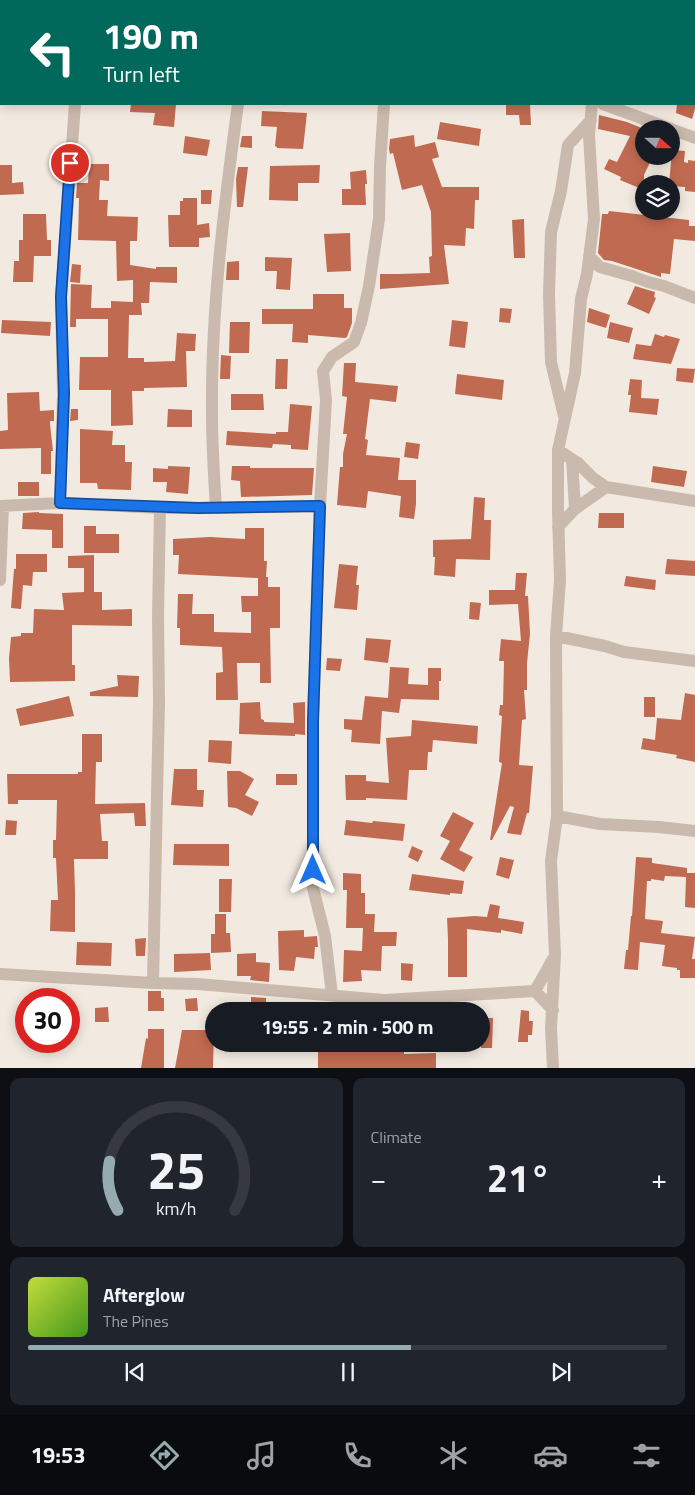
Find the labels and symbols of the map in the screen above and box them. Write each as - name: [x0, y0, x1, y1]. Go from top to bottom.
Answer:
- north arrow: [635, 120, 680, 165]
- pin: [49, 142, 91, 184]
- position arrow: [286, 843, 338, 895]
- speed limit sign: 30: [15, 988, 80, 1053]

